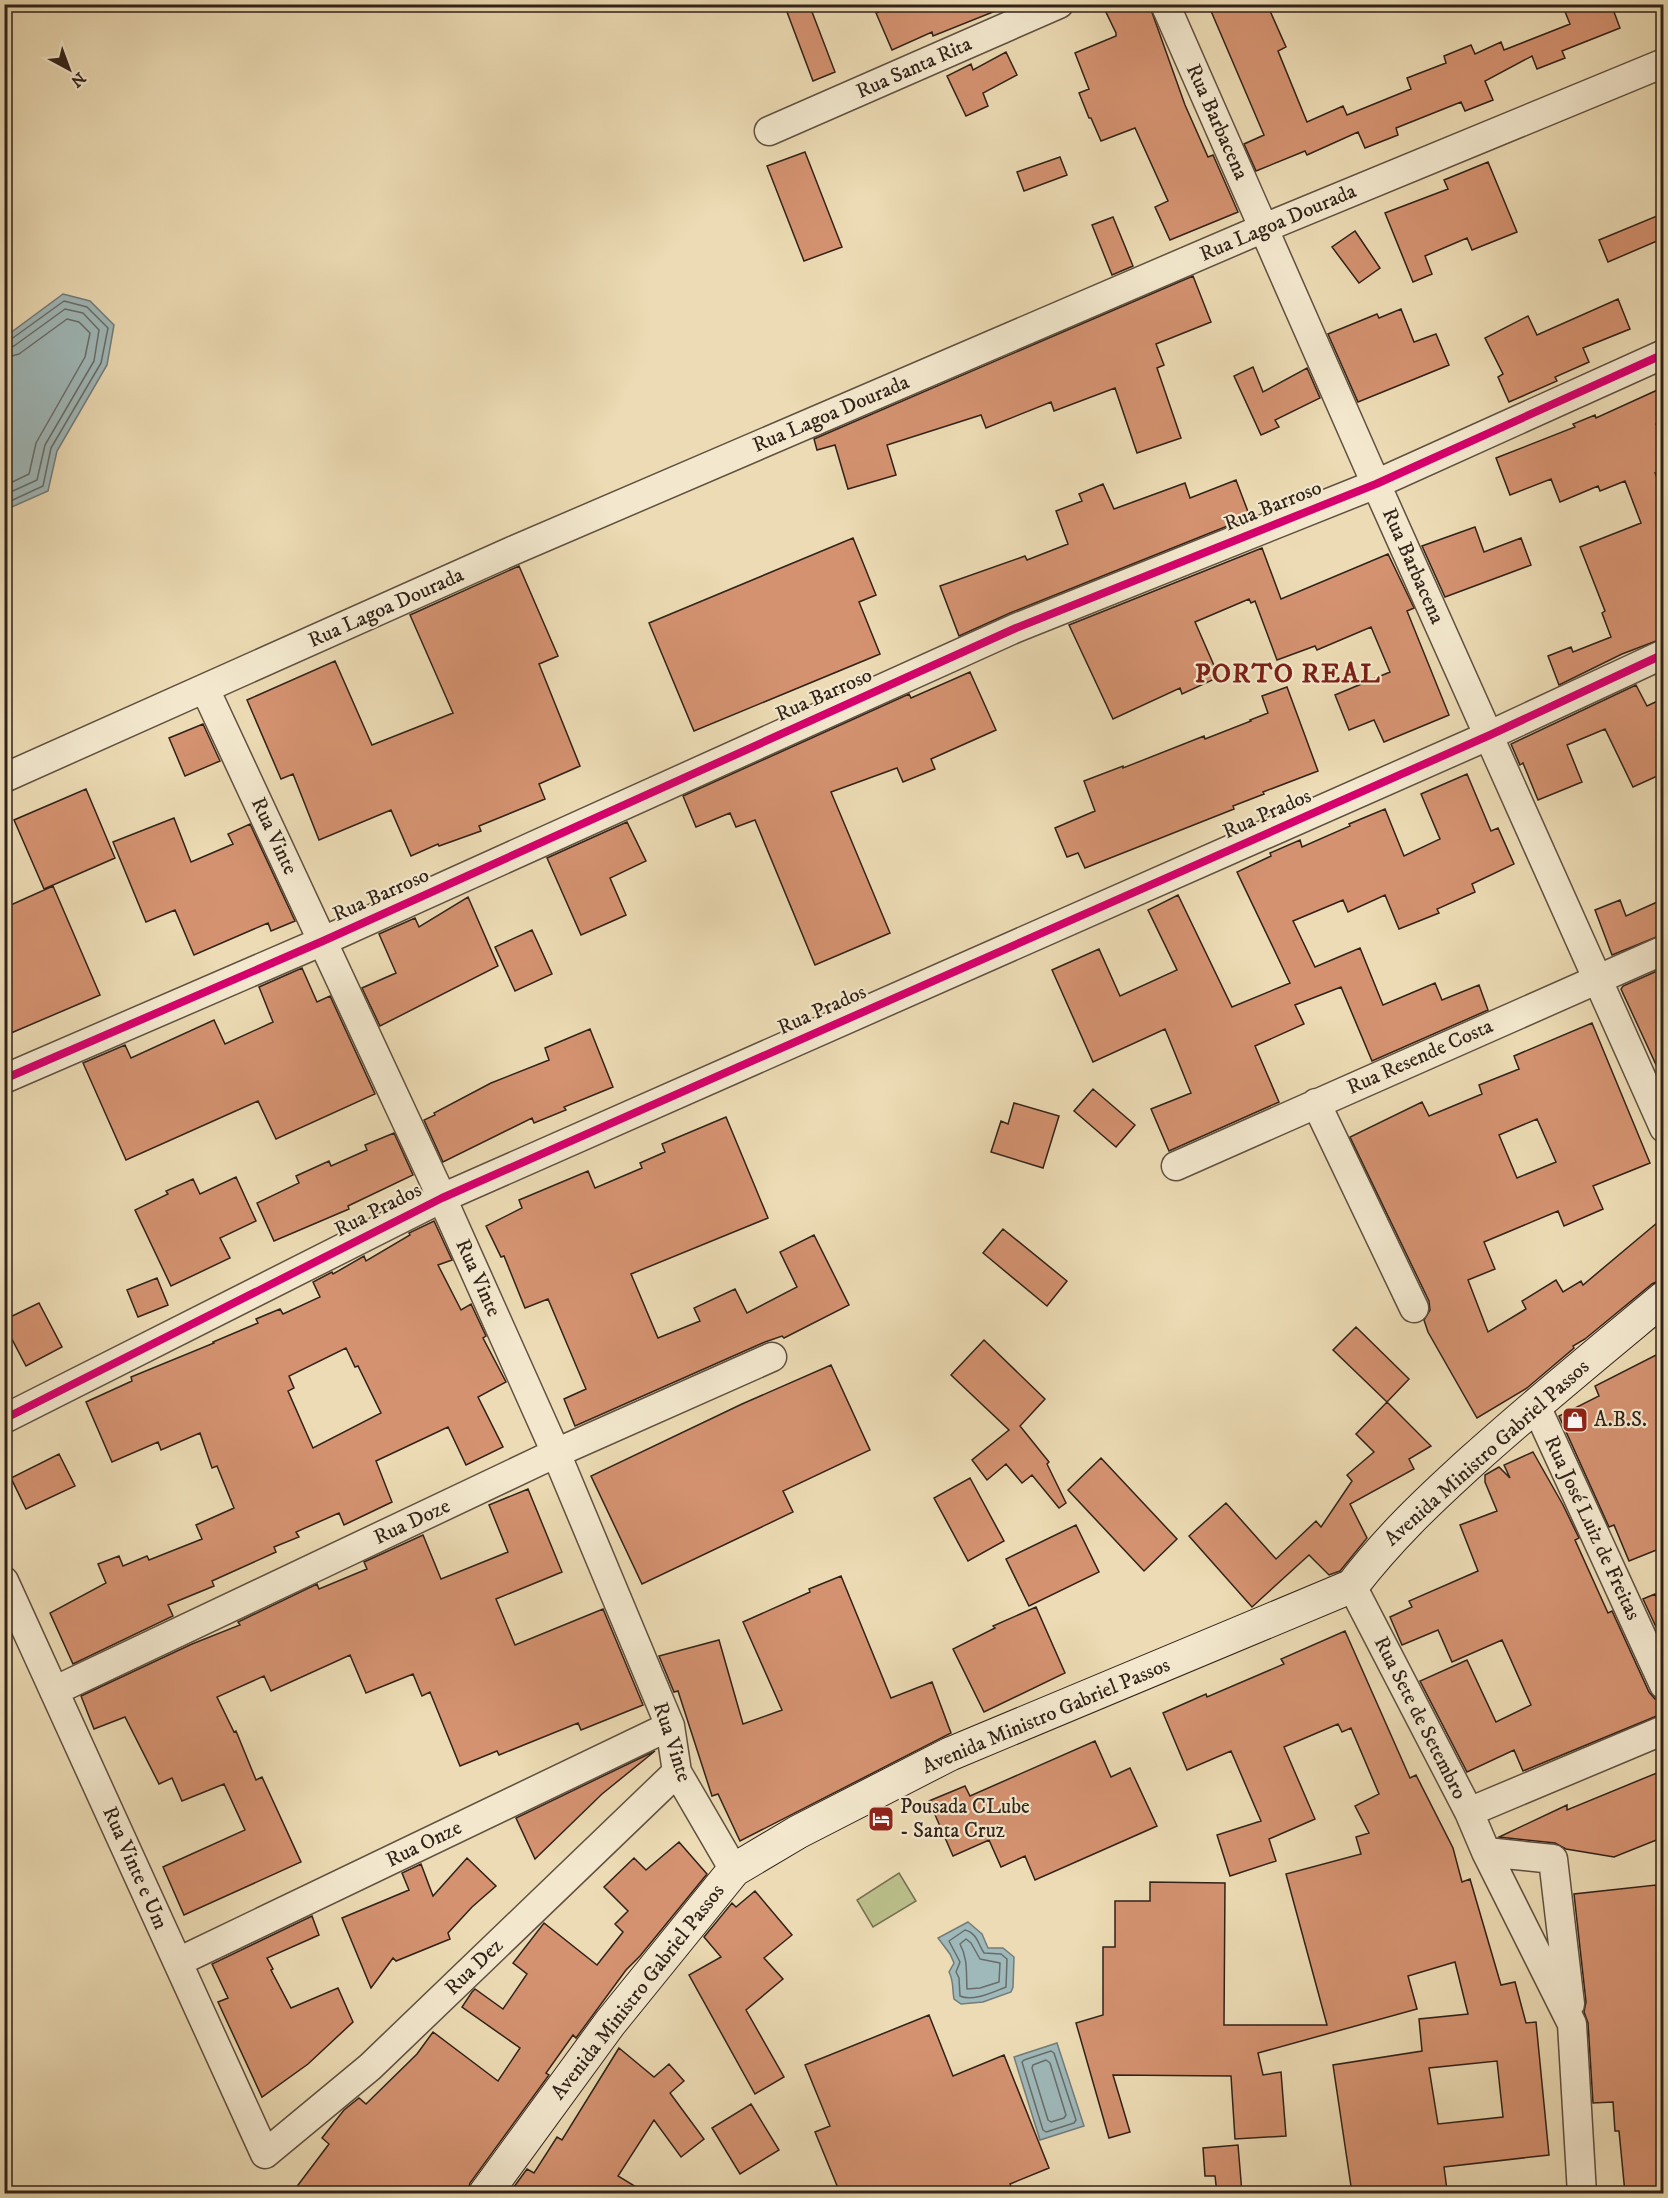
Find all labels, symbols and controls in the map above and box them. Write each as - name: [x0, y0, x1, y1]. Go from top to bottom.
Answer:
- street label: Rua Santa Rita: [852, 31, 976, 105]
- north arrow: [39, 39, 99, 99]
- street label: Rua Barbacena: [1180, 60, 1254, 184]
- text: N: [67, 68, 90, 91]
- street label: Rua Lagoa Dourada: [1196, 178, 1360, 268]
- street label: Rua Lagoa Dourada: [749, 369, 913, 459]
- street label: Rua Barroso: [1220, 475, 1326, 537]
- street label: Rua Barbacena: [1376, 504, 1450, 628]
- street label: Rua Lagoa Dourada: [304, 562, 468, 654]
- district label: PORTO REAL: [1195, 657, 1381, 691]
- street label: Rua Barroso: [772, 662, 876, 728]
- street label: Rua Prados: [1219, 783, 1315, 845]
- street label: Rua Vinte: [245, 793, 303, 879]
- street label: Rua Barroso: [329, 862, 433, 928]
- street label: Rua Prados: [774, 979, 870, 1041]
- street label: Rua Resende Costa: [1343, 1013, 1497, 1101]
- street label: Rua Prados: [330, 1177, 426, 1243]
- street label: Rua Vinte: [449, 1235, 507, 1321]
- street label: Avenida Ministro Gabriel Passos: [1379, 1354, 1595, 1552]
- shop icon: A.B.S.: [1560, 1405, 1590, 1435]
- place label: A.B.S.: [1594, 1407, 1647, 1433]
- street label: Rua José Luiz de Freitas: [1538, 1432, 1646, 1624]
- street label: Rua Doze: [370, 1493, 455, 1551]
- street label: Rua Sete de Setembro: [1368, 1632, 1472, 1804]
- street label: Avenida Ministro Gabriel Passos: [918, 1652, 1174, 1780]
- street label: Rua Vinte: [647, 1699, 697, 1785]
- place label: Pousada CLube - Santa Cruz: [900, 1794, 1030, 1844]
- street label: Rua Vinte e Um: [96, 1803, 174, 1934]
- hotel icon: Pousada CLube - Santa Cruz: [866, 1804, 896, 1834]
- street label: Rua Onze: [382, 1814, 466, 1873]
- street label: Avenida Ministro Gabriel Passos: [546, 1879, 730, 2105]
- street label: Rua Dez: [439, 1933, 509, 2001]

